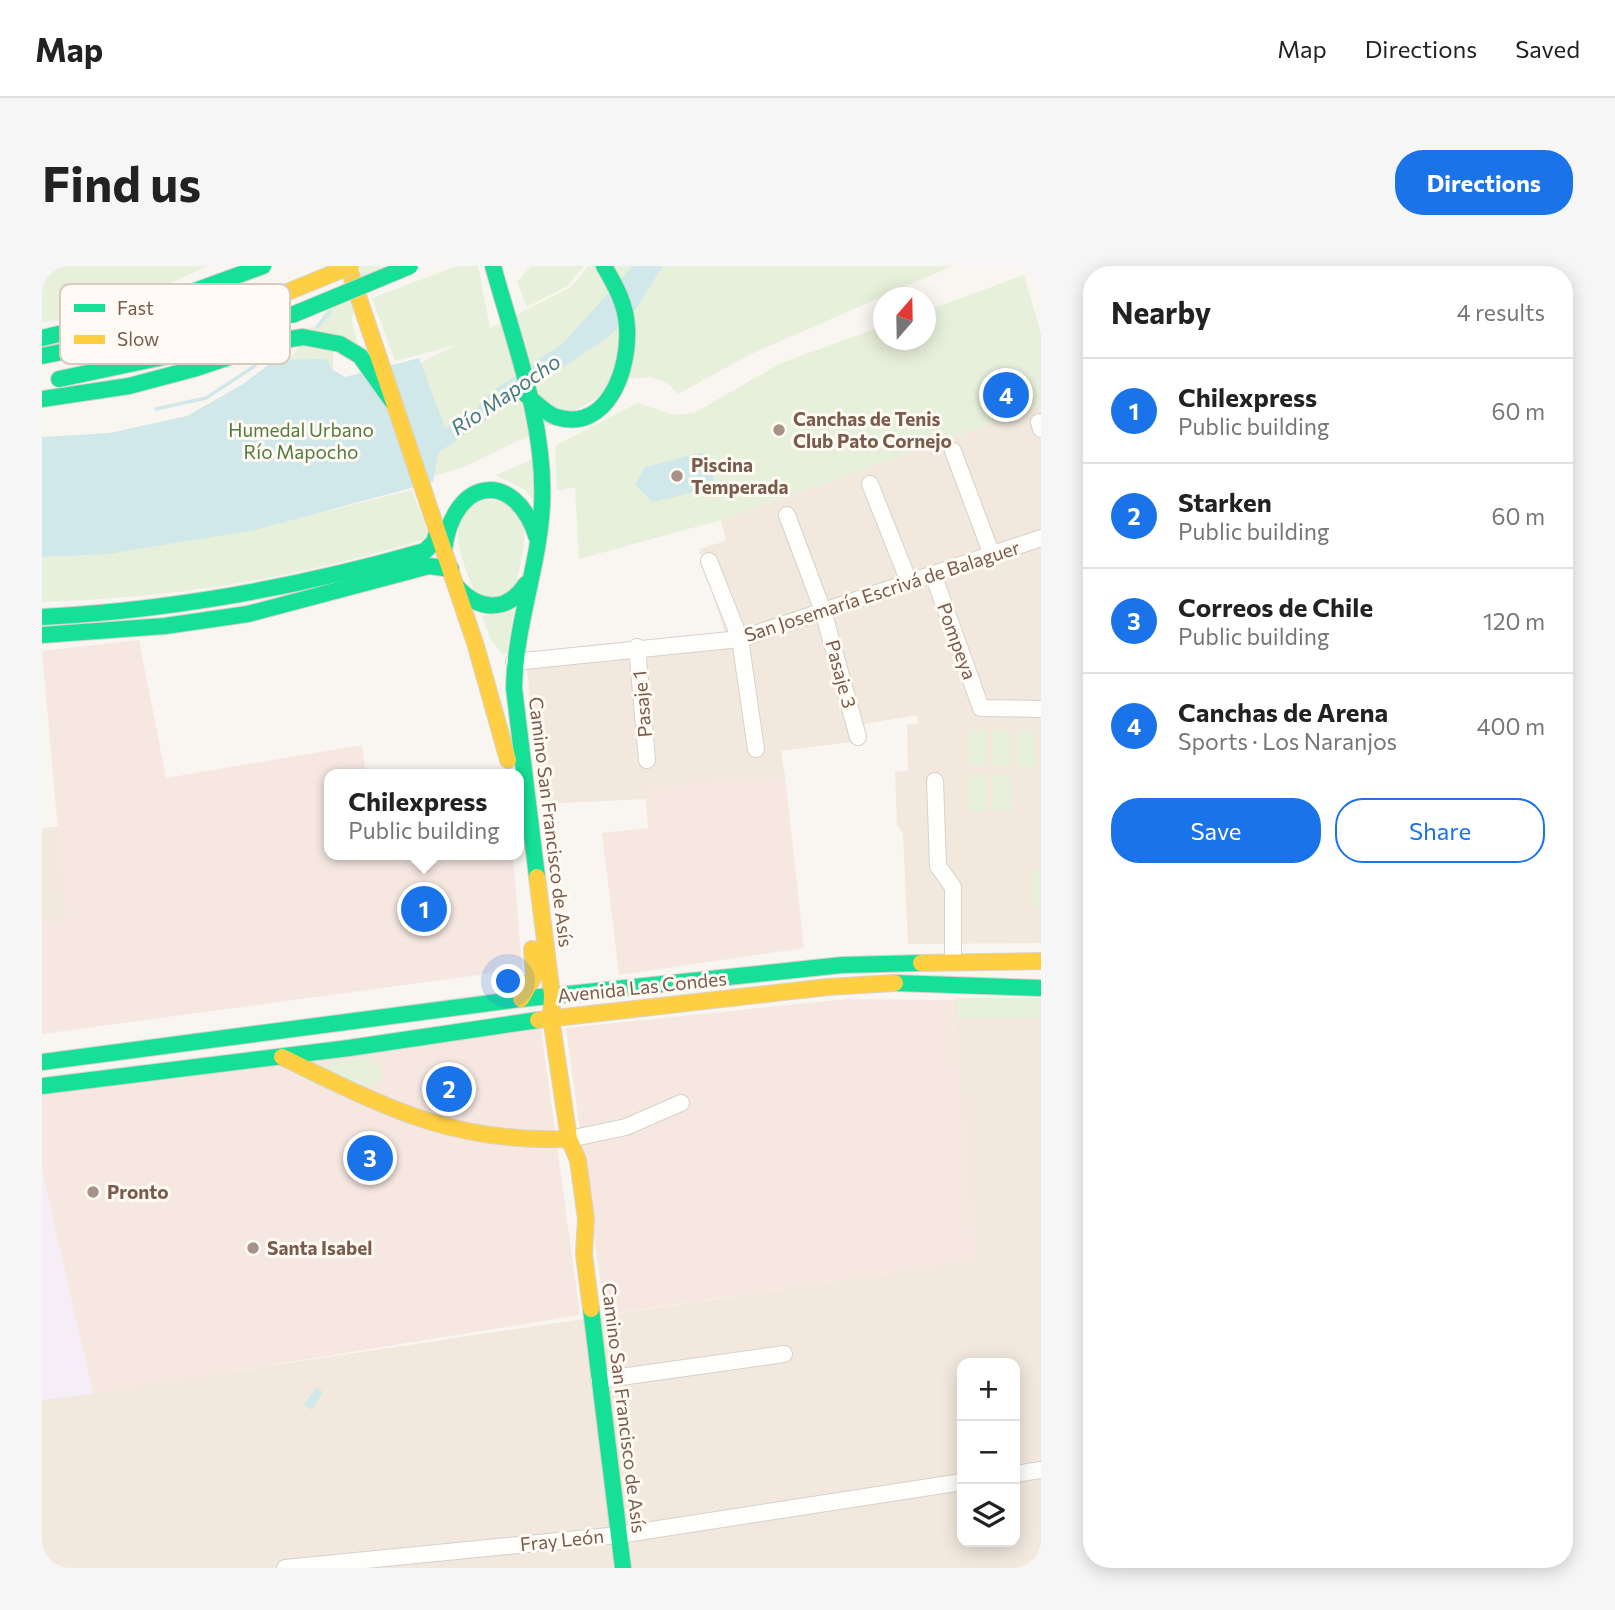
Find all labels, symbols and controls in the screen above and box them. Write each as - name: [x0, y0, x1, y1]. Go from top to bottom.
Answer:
- text: Map: [35, 28, 103, 69]
- text: Map: [1277, 34, 1327, 63]
- text: Directions: [1365, 34, 1477, 63]
- text: Saved: [1515, 34, 1580, 63]
- button: Directions: [1395, 150, 1573, 215]
- text: Find us: [42, 152, 201, 212]
- legend: [60, 284, 290, 364]
- north arrow: [873, 287, 936, 350]
- text: Nearby: [1111, 293, 1211, 330]
- text: Fast: [117, 296, 154, 319]
- text: 4 results: [1457, 298, 1545, 326]
- text: Slow: [117, 327, 159, 350]
- water label: Río Mapocho: [446, 348, 565, 440]
- pin: 4: [983, 369, 1029, 421]
- text: Chilexpress: [1178, 381, 1317, 412]
- text: 1: [1129, 397, 1139, 425]
- text: 60 m: [1492, 397, 1545, 425]
- place label: Canchas de Tenis Club Pato Cornejo: [793, 407, 952, 452]
- text: Public building: [1178, 412, 1329, 440]
- park label: Humedal Urbano Río Mapocho: [228, 418, 374, 463]
- marker: Canchas de Tenis Club Pato Cornejo: [771, 422, 787, 438]
- place label: Piscina Temperada: [691, 453, 788, 498]
- marker: Piscina Temperada: [669, 468, 685, 484]
- text: Starken: [1178, 486, 1272, 517]
- text: 2: [1127, 502, 1141, 530]
- text: 60 m: [1492, 502, 1545, 530]
- text: Public building: [1178, 517, 1329, 545]
- street label: San Josemaría Escrivá de Balaguer: [741, 535, 1023, 646]
- text: Correos de Chile: [1178, 591, 1373, 622]
- street label: Pompeya: [933, 599, 982, 682]
- text: 3: [1127, 607, 1141, 635]
- text: 120 m: [1483, 607, 1545, 635]
- text: Public building: [1178, 622, 1329, 650]
- street label: Pasaje 3: [821, 637, 862, 711]
- street label: Pasaje 1: [627, 670, 656, 738]
- street label: Camino San Francisco de Asís: [525, 695, 578, 948]
- text: Canchas de Arena: [1178, 696, 1388, 727]
- text: 4: [1127, 712, 1141, 740]
- text: 400 m: [1477, 712, 1545, 740]
- text: Sports · Los Naranjos: [1178, 727, 1397, 755]
- popup: [324, 769, 524, 860]
- text: Chilexpress: [348, 785, 487, 816]
- button: Save: [1111, 798, 1321, 863]
- button: Share: [1335, 798, 1545, 863]
- text: Public building: [348, 816, 500, 844]
- pin: 1: [401, 883, 447, 935]
- your location: [491, 964, 525, 998]
- street label: Avenida Las Condes: [556, 966, 728, 1007]
- pin: 2: [426, 1063, 472, 1115]
- pin: 3: [347, 1132, 393, 1184]
- place label: Pronto: [107, 1180, 169, 1203]
- marker: Pronto: [85, 1184, 101, 1200]
- place label: Santa Isabel: [267, 1236, 372, 1259]
- marker: Santa Isabel: [245, 1240, 261, 1256]
- street label: Camino San Francisco de Asís: [598, 1281, 651, 1534]
- map controls: [957, 1358, 1020, 1547]
- button: +: [957, 1358, 1020, 1421]
- button: −: [957, 1421, 1020, 1484]
- button: layers: [957, 1484, 1020, 1547]
- street label: Fray León: [519, 1524, 605, 1555]

